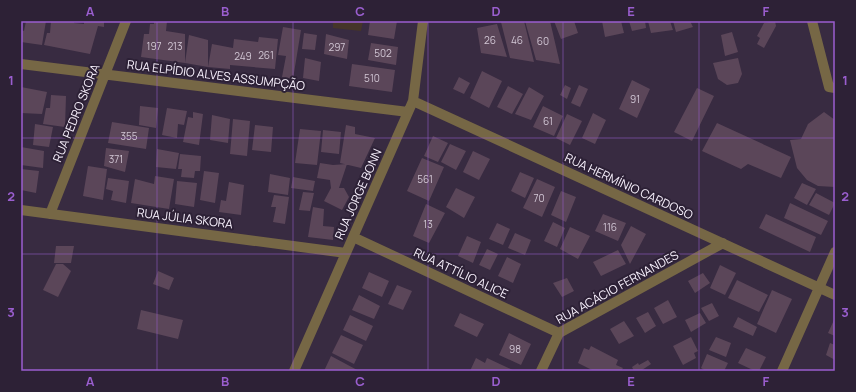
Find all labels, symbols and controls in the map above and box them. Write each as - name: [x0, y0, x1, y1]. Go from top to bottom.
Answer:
- text: A: [86, 2, 95, 20]
- text: B: [221, 2, 229, 20]
- text: C: [355, 2, 365, 20]
- text: D: [491, 2, 501, 20]
- text: E: [627, 2, 635, 20]
- text: F: [763, 2, 770, 20]
- house number: 26: [484, 33, 496, 47]
- house number: 46: [511, 33, 523, 47]
- house number: 60: [537, 34, 549, 48]
- house number: 197: [147, 39, 162, 53]
- house number: 213: [167, 39, 183, 53]
- house number: 297: [329, 40, 345, 54]
- house number: 502: [374, 46, 392, 60]
- house number: 261: [258, 48, 274, 62]
- house number: 249: [234, 49, 252, 63]
- street label: RUA ELPÍDIO ALVES ASSUMPÇÃO: [126, 56, 306, 94]
- street label: RUA PEDRO SKORA: [49, 61, 104, 165]
- text: 1: [8, 71, 14, 89]
- house number: 510: [364, 71, 380, 85]
- text: 1: [842, 71, 848, 89]
- house number: 91: [630, 92, 640, 106]
- house number: 61: [543, 114, 553, 128]
- house number: 355: [120, 129, 138, 143]
- street label: RUA JORGE BONN: [330, 146, 386, 242]
- street label: RUA HERMÍNIO CARDOSO: [562, 149, 696, 223]
- house number: 371: [109, 152, 123, 166]
- house number: 561: [417, 172, 433, 186]
- text: 2: [7, 187, 15, 205]
- text: 2: [841, 187, 849, 205]
- house number: 70: [533, 191, 545, 205]
- street label: RUA JÚLIA SKORA: [136, 204, 234, 232]
- house number: 13: [423, 217, 433, 231]
- house number: 116: [603, 220, 617, 234]
- street label: RUA ATTÍLIO ALICE: [411, 244, 511, 302]
- street label: RUA ACÁCIO FERNANDES: [553, 246, 681, 328]
- text: 3: [7, 303, 15, 321]
- text: 3: [841, 303, 849, 321]
- house number: 98: [509, 342, 521, 356]
- text: A: [86, 372, 95, 390]
- text: B: [221, 372, 229, 390]
- text: C: [355, 372, 365, 390]
- text: D: [491, 372, 501, 390]
- text: E: [627, 372, 635, 390]
- text: F: [763, 372, 770, 390]

